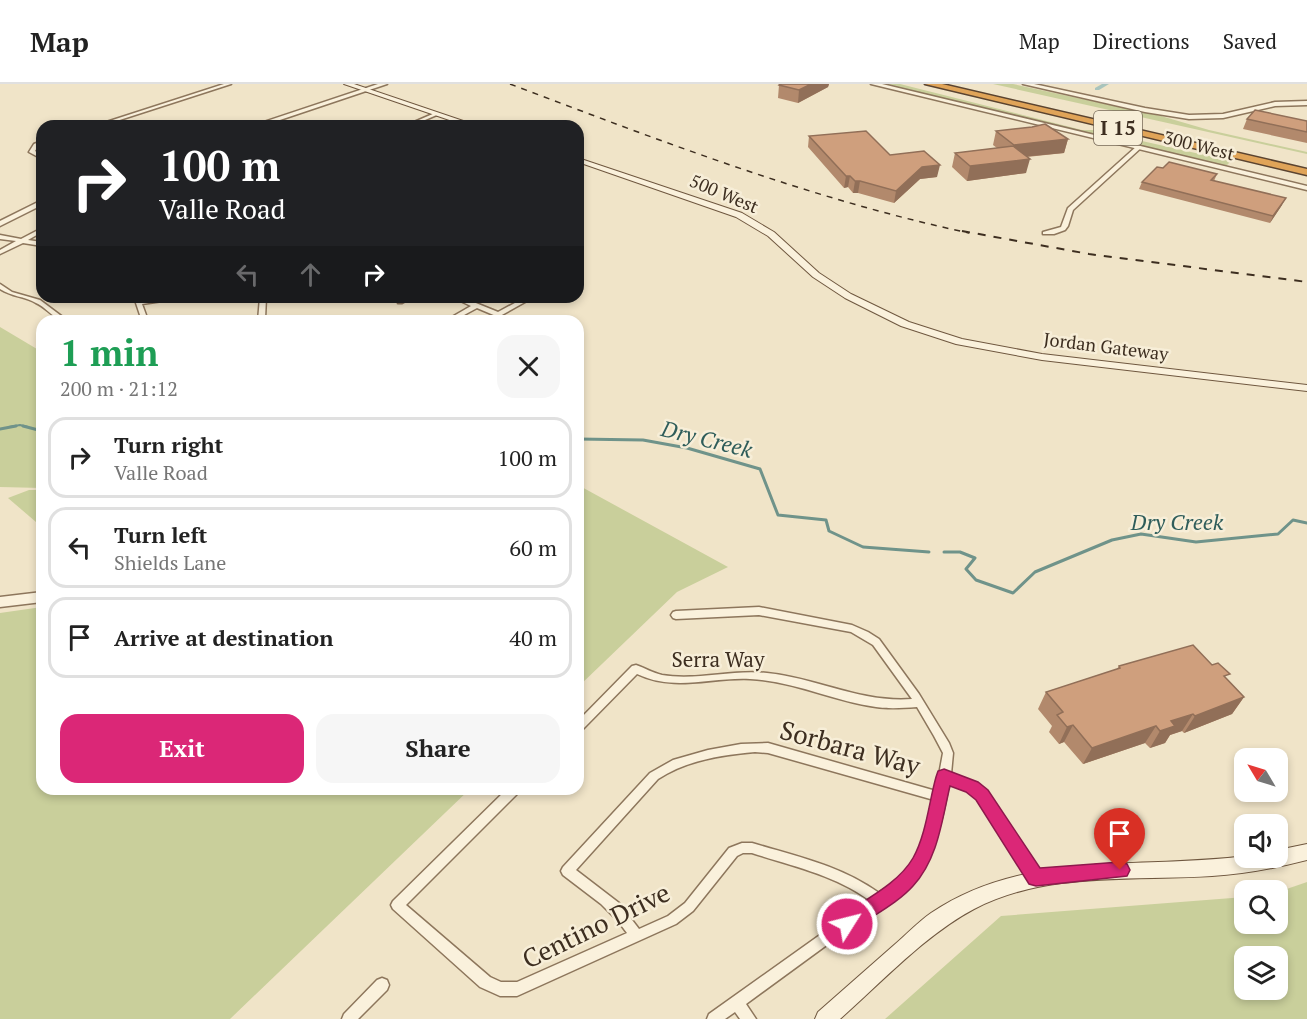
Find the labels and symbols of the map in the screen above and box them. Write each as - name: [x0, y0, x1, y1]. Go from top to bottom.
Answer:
- road number: I 15: [1094, 111, 1142, 145]
- street label: 300 West: [1161, 125, 1238, 165]
- street label: 500 West: [686, 168, 763, 218]
- street label: Jordan Gateway: [1042, 326, 1171, 366]
- water label: Dry Creek: [658, 413, 756, 464]
- water label: Dry Creek: [1130, 507, 1224, 536]
- street label: Serra Way: [671, 645, 765, 673]
- street label: Sorbara Way: [776, 712, 925, 782]
- north arrow: [1234, 748, 1288, 802]
- pin: [1094, 808, 1145, 870]
- street label: Centino Drive: [516, 875, 675, 976]
- position arrow: [815, 892, 879, 956]

